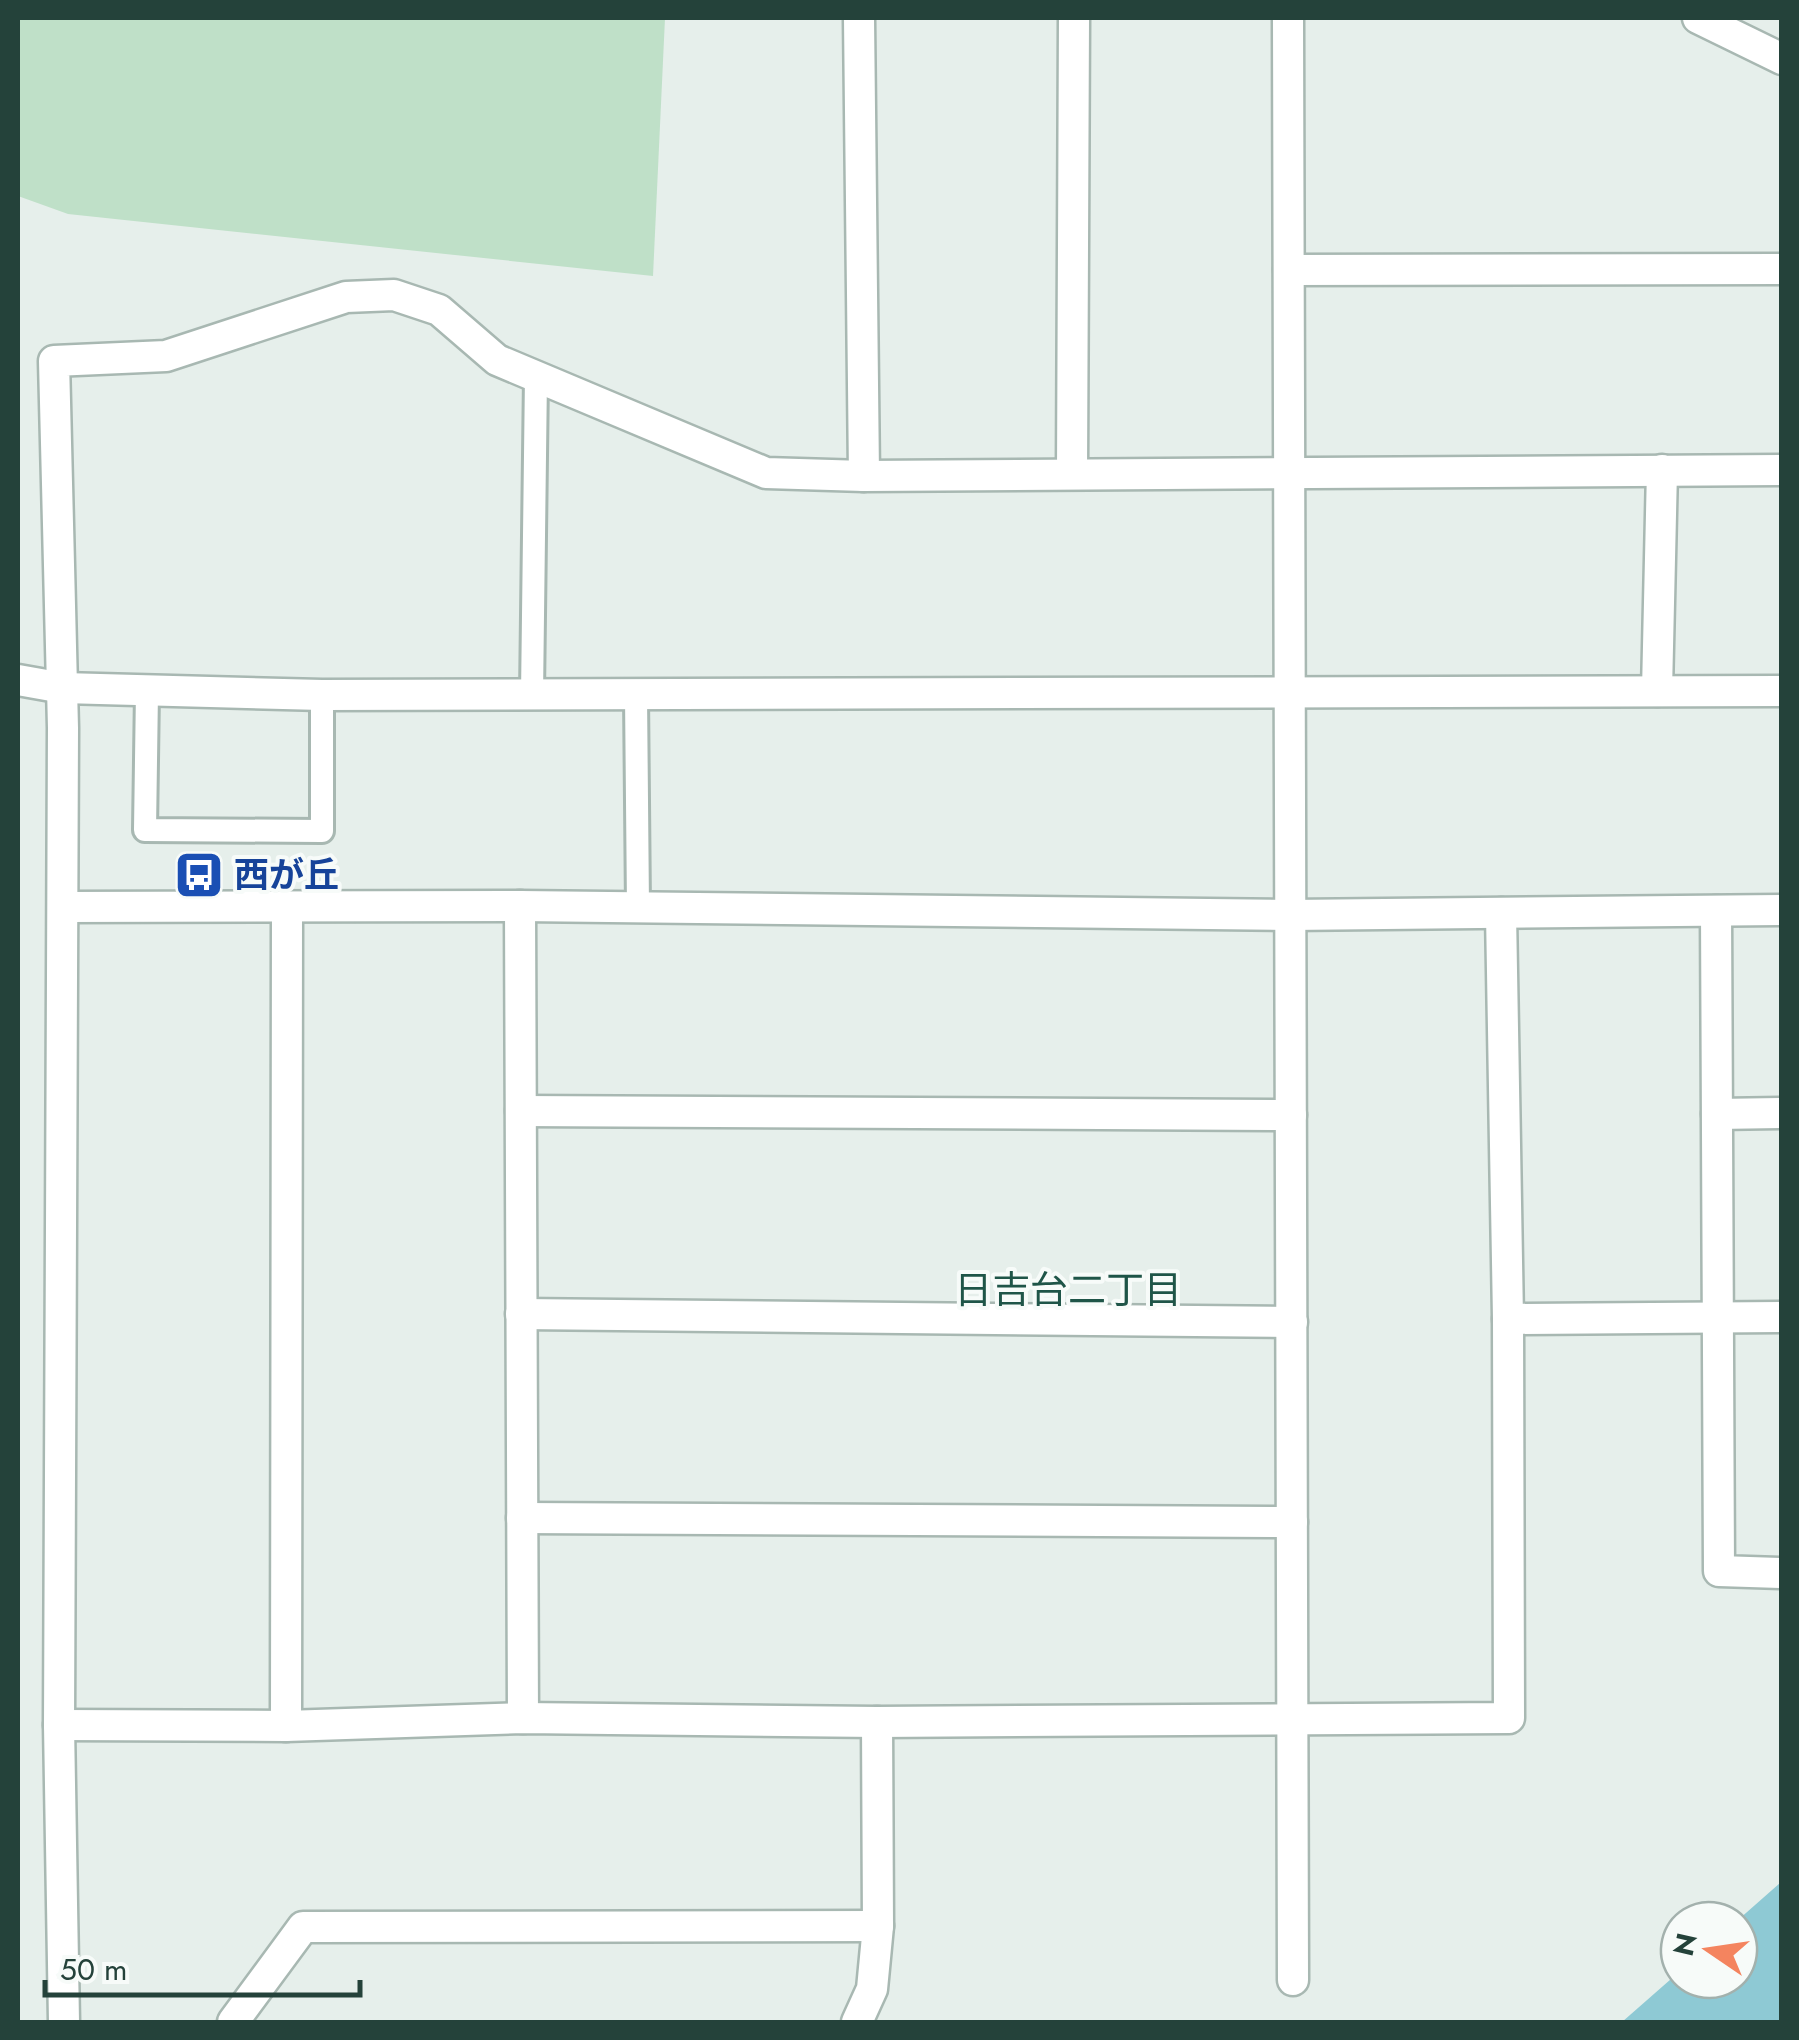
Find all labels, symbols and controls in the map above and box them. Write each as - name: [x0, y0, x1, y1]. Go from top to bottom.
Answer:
- bus stop icon: 西が丘: [173, 849, 225, 901]
- place label: 西が丘: [234, 850, 339, 900]
- district label: 日吉台二丁目: [954, 1262, 1182, 1317]
- north arrow: [1659, 1900, 1759, 2000]
- text: N: [1663, 1929, 1708, 1960]
- scale bar: [45, 1935, 360, 1997]
- text: 50 m: [60, 1948, 127, 1991]

